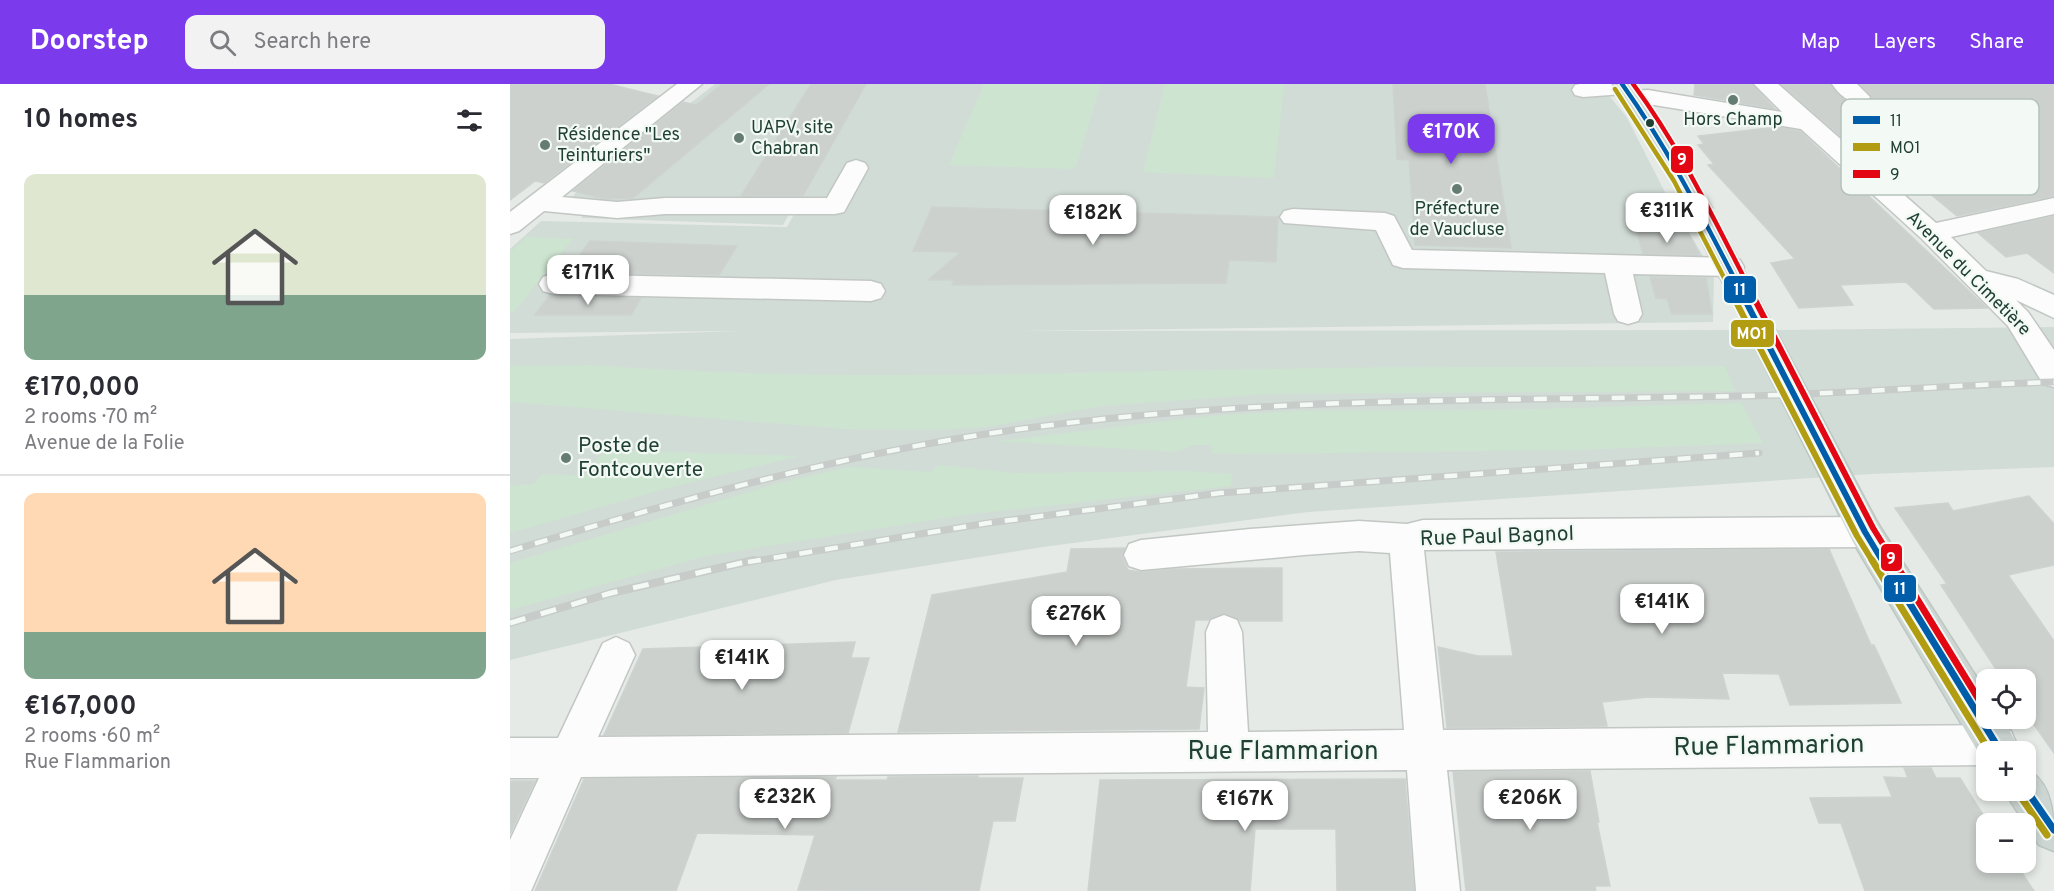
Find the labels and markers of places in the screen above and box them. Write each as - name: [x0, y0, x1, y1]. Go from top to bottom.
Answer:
- marker: Hors Champ: [1726, 93, 1740, 107]
- place label: Hors Champ: [1683, 109, 1783, 132]
- pin: €170K: [1409, 114, 1493, 165]
- place label: UAPV, site Chabran: [751, 117, 833, 161]
- unlabelled marker: [1644, 117, 1656, 129]
- place label: Résidence "Les Teinturiers": [557, 124, 680, 168]
- marker: UAPV, site Chabran: [732, 131, 746, 145]
- marker: Résidence "Les Teinturiers": [538, 138, 552, 152]
- marker: Préfecture de Vaucluse: [1450, 182, 1464, 196]
- pin: €311K: [1625, 193, 1709, 244]
- pin: €182K: [1051, 195, 1135, 246]
- place label: Préfecture de Vaucluse: [1409, 198, 1505, 242]
- pin: €171K: [546, 255, 630, 306]
- place label: Poste de Fontcouverte: [578, 433, 703, 484]
- marker: Poste de Fontcouverte: [559, 451, 573, 465]
- pin: €141K: [1620, 584, 1704, 635]
- pin: €276K: [1034, 596, 1118, 647]
- pin: €141K: [700, 640, 784, 691]
- pin: €232K: [743, 779, 827, 830]
- pin: €206K: [1488, 780, 1572, 831]
- pin: €167K: [1203, 781, 1287, 832]

